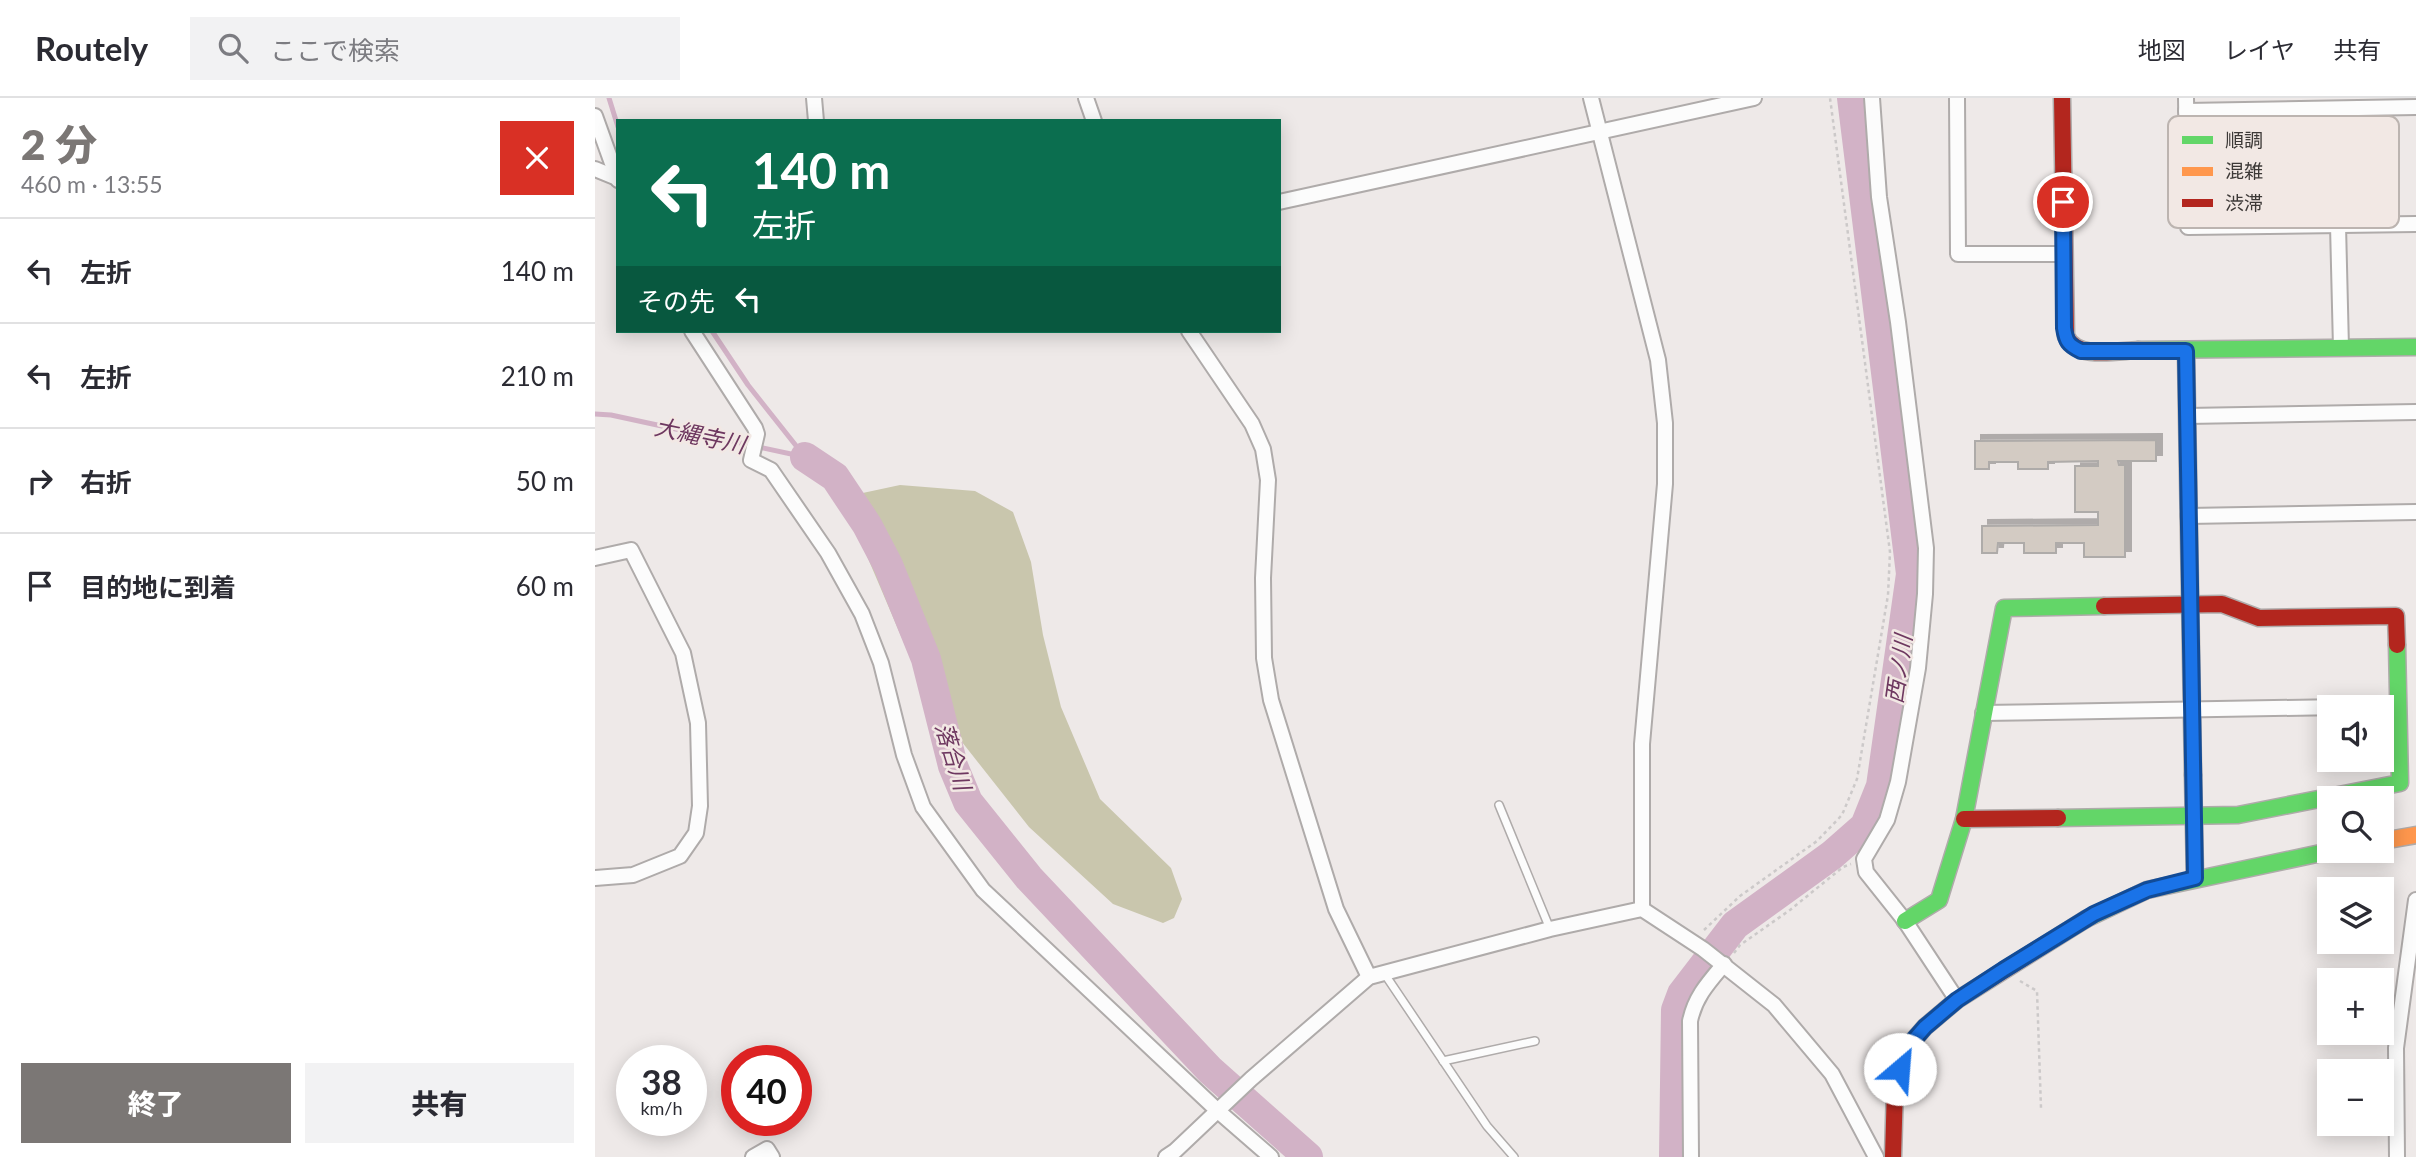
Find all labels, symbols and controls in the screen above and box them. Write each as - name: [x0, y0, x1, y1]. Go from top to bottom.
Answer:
- search box: [190, 17, 680, 80]
- text: Routely: [35, 28, 148, 68]
- icon: search: [214, 29, 252, 67]
- text: ここで検索: [270, 34, 400, 66]
- text: 地図: [2138, 35, 2186, 64]
- text: レイヤ: [2224, 35, 2295, 64]
- text: 共有: [2333, 35, 2381, 64]
- legend: [2168, 116, 2399, 228]
- text: 2 分: [21, 119, 97, 169]
- button: close: [500, 121, 574, 195]
- text: 順調: [2225, 128, 2263, 151]
- text: 140 m: [752, 141, 890, 199]
- icon: left: [637, 147, 728, 238]
- text: 混雑: [2225, 159, 2263, 182]
- text: 460 m · 13:55: [21, 170, 163, 198]
- pin: [2033, 172, 2093, 232]
- icon: arrive: [2044, 183, 2082, 221]
- text: 渋滞: [2225, 191, 2263, 214]
- text: 左折: [752, 205, 816, 244]
- icon: left: [21, 252, 59, 290]
- text: 140 m: [501, 255, 574, 287]
- text: 左折: [80, 256, 132, 288]
- icon: left: [729, 280, 767, 318]
- text: その先: [637, 285, 715, 317]
- icon: left: [21, 357, 59, 395]
- text: 210 m: [501, 360, 574, 392]
- text: 左折: [80, 361, 132, 393]
- water label: 大縄寺川: [652, 412, 751, 459]
- icon: right: [21, 462, 59, 500]
- text: 50 m: [516, 465, 574, 497]
- text: 右折: [80, 466, 132, 498]
- icon: arrive: [21, 567, 59, 605]
- text: 60 m: [516, 570, 574, 602]
- text: 目的地に到着: [80, 571, 236, 603]
- water label: 西ノ川: [1879, 630, 1917, 705]
- map controls: [2317, 695, 2394, 1136]
- button: sound: [2317, 695, 2394, 772]
- water label: 落合川: [931, 719, 978, 796]
- button: search: [2317, 786, 2394, 863]
- button: layers: [2317, 877, 2394, 954]
- button: +: [2317, 968, 2394, 1045]
- position arrow: [1863, 1032, 1937, 1106]
- speed limit sign: 40: [721, 1045, 812, 1136]
- button: −: [2317, 1059, 2394, 1136]
- text: 38: [641, 1060, 682, 1102]
- button: 終了: [21, 1063, 291, 1143]
- button: 共有: [305, 1063, 574, 1143]
- text: km/h: [640, 1097, 683, 1119]

